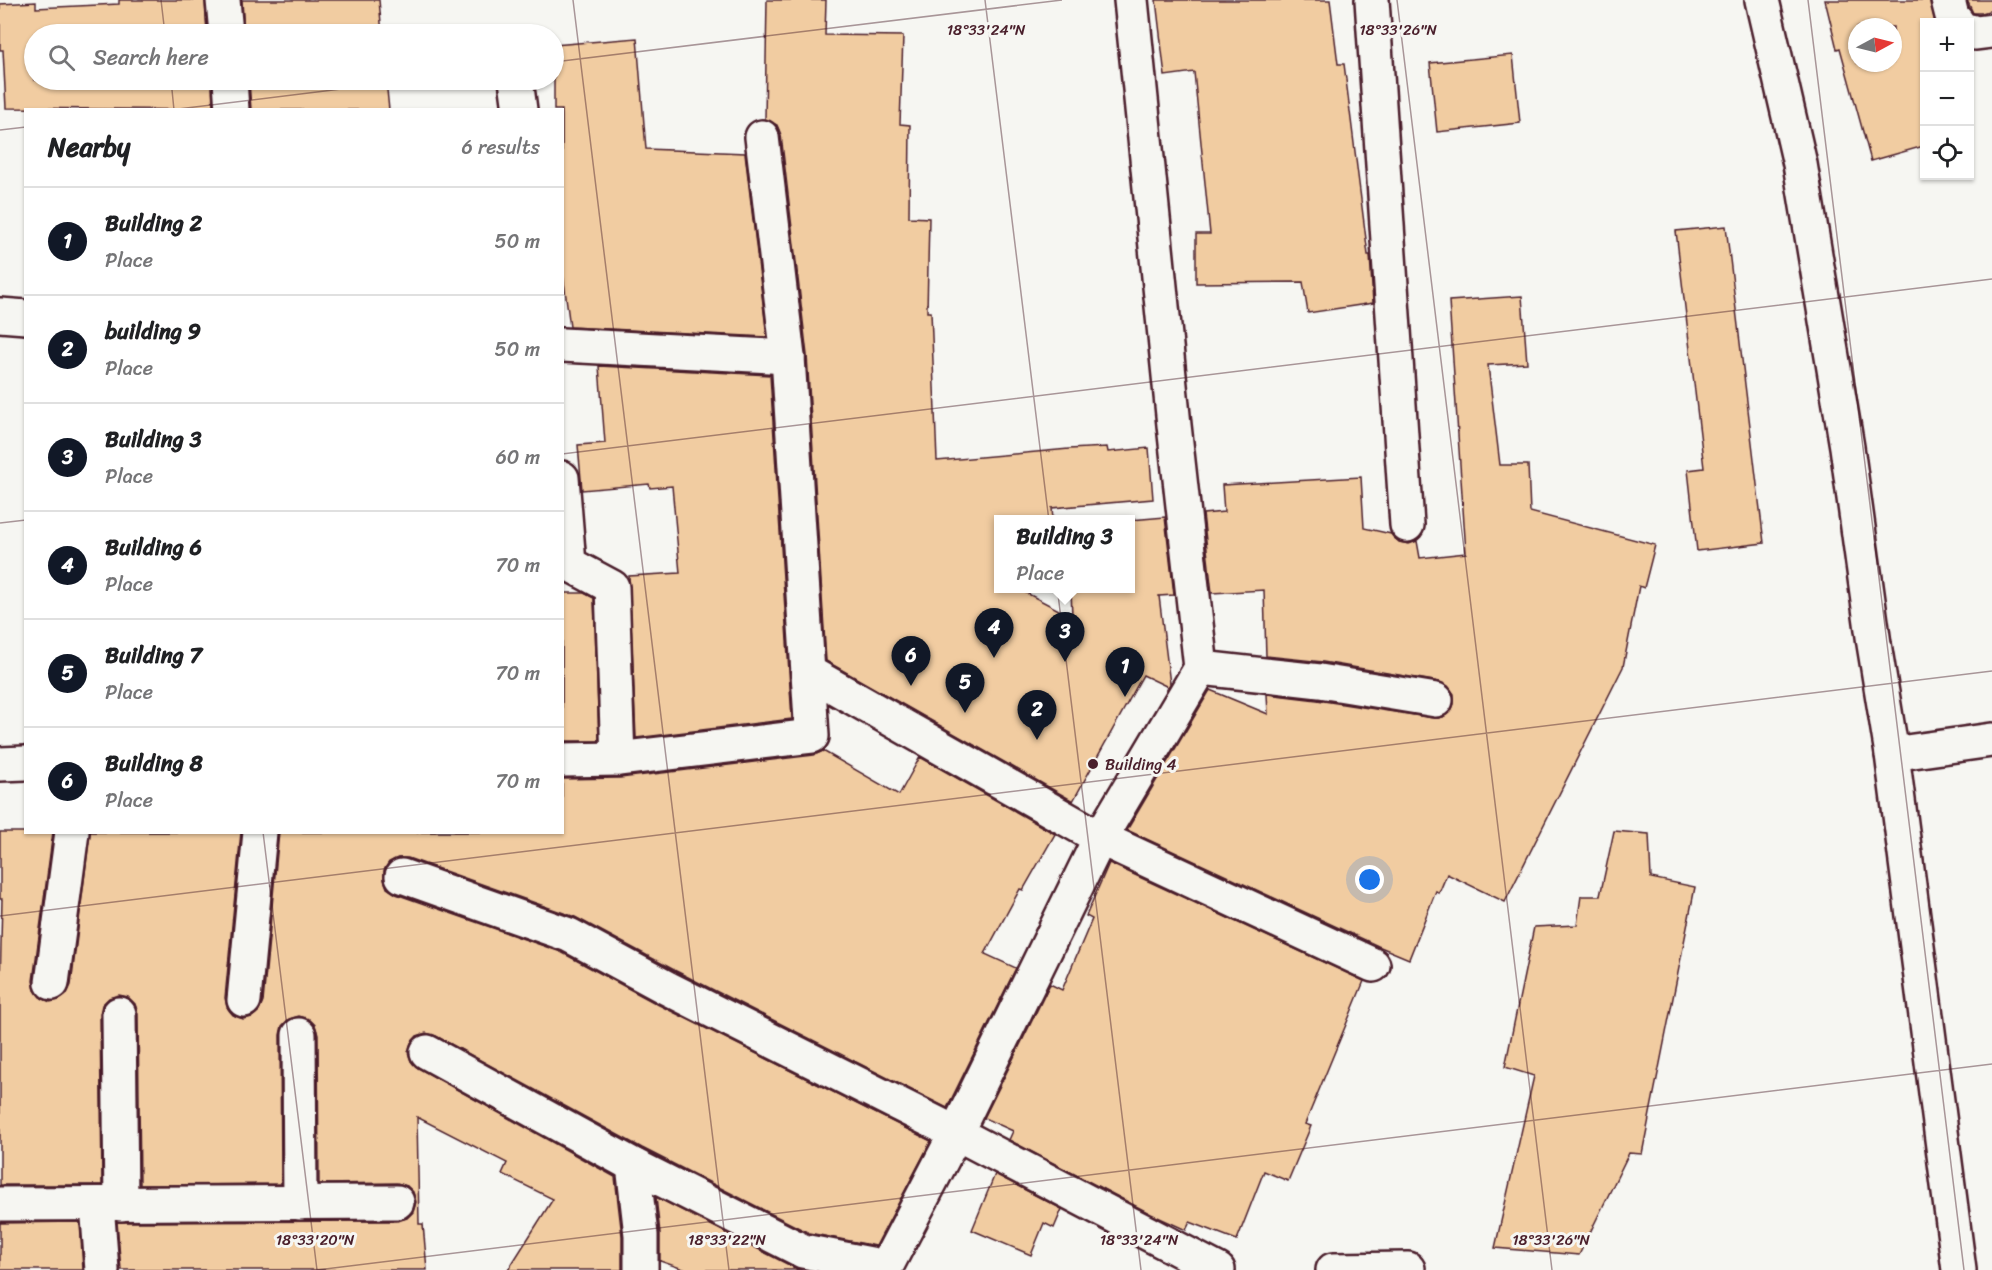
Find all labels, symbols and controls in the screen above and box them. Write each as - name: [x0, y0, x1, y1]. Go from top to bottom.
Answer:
- text: 18°33'24"N: [947, 17, 1026, 43]
- text: 18°33'26"N: [1359, 17, 1437, 43]
- north arrow: [1848, 18, 1902, 72]
- map controls: [1920, 18, 1974, 180]
- button: +: [1920, 18, 1974, 72]
- search box: [24, 24, 564, 90]
- text: Search here: [93, 38, 209, 77]
- icon: search: [45, 41, 78, 74]
- button: −: [1920, 72, 1974, 126]
- text: Nearby: [48, 124, 130, 170]
- button: locate: [1920, 126, 1974, 180]
- text: 6 results: [461, 130, 540, 165]
- text: Building 2: [105, 204, 202, 243]
- text: 1: [63, 224, 72, 259]
- text: 50 m: [495, 224, 540, 259]
- text: Place: [105, 243, 153, 278]
- text: building 9: [105, 312, 201, 351]
- text: 2: [62, 332, 73, 367]
- text: 50 m: [495, 332, 540, 367]
- text: Place: [105, 351, 153, 386]
- text: Building 3: [105, 420, 202, 459]
- text: 3: [62, 440, 73, 475]
- text: 60 m: [495, 440, 540, 475]
- text: Place: [105, 459, 153, 494]
- popup: [994, 515, 1135, 593]
- text: Building 3: [1016, 517, 1113, 556]
- text: Building 6: [105, 528, 202, 567]
- text: 4: [61, 548, 74, 583]
- text: 70 m: [495, 548, 540, 583]
- text: Place: [1016, 556, 1064, 591]
- text: Place: [105, 567, 153, 602]
- pin: 4: [974, 608, 1014, 658]
- pin: 3: [1046, 612, 1084, 662]
- text: Building 7: [105, 636, 202, 675]
- pin: 6: [892, 636, 930, 686]
- pin: 1: [1106, 648, 1144, 697]
- text: 5: [61, 656, 74, 691]
- text: 70 m: [495, 656, 540, 691]
- pin: 5: [946, 664, 984, 713]
- text: Place: [105, 675, 153, 710]
- pin: 2: [1018, 690, 1056, 740]
- text: Building 8: [105, 744, 203, 783]
- place label: Building 4: [1105, 750, 1176, 779]
- marker: Building 4: [1086, 757, 1100, 771]
- text: 6: [62, 764, 73, 799]
- text: 70 m: [495, 764, 540, 799]
- text: Place: [105, 783, 153, 818]
- your location: [1355, 865, 1384, 894]
- text: 18°33'20"N: [276, 1227, 355, 1253]
- text: 18°33'22"N: [688, 1227, 767, 1253]
- text: 18°33'24"N: [1100, 1227, 1179, 1253]
- text: 18°33'26"N: [1512, 1227, 1590, 1253]

